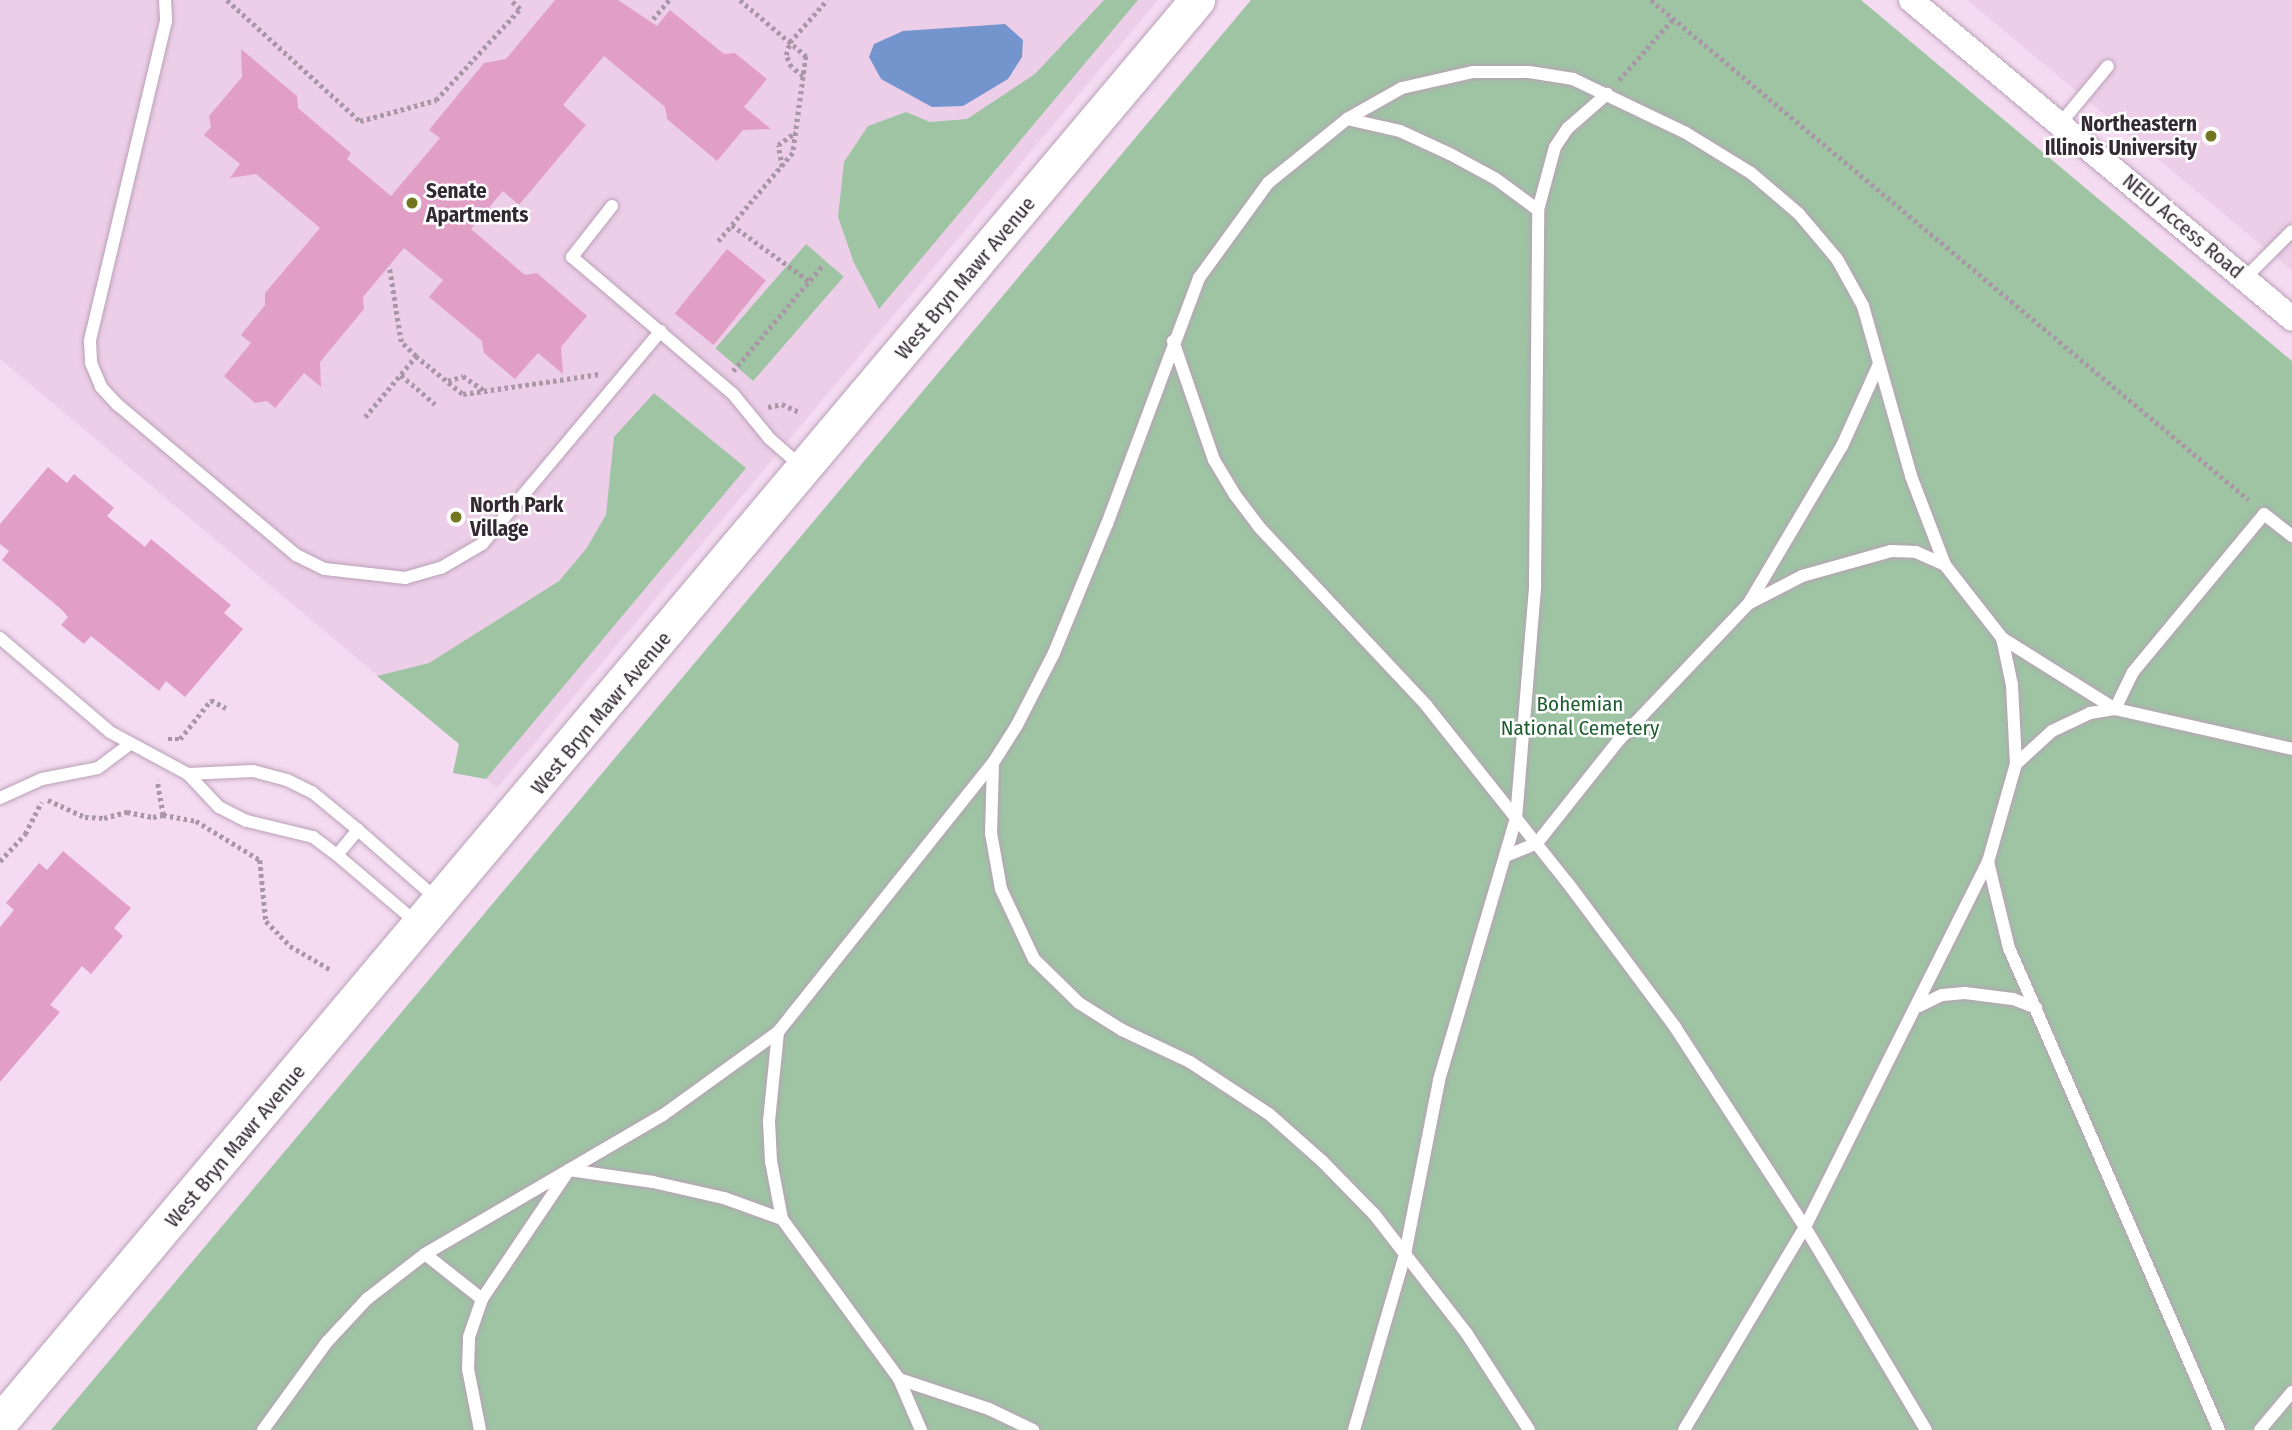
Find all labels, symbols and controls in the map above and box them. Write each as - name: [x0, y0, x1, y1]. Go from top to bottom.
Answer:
- place label: Northeastern Illinois University: [2045, 111, 2197, 161]
- marker: Northeastern Illinois University: [2203, 128, 2219, 144]
- street label: NEIU Access Road: [2117, 168, 2249, 284]
- place label: Senate Apartments: [426, 178, 528, 228]
- street label: West Bryn Mawr Avenue: [889, 191, 1041, 365]
- marker: Senate Apartments: [404, 195, 420, 211]
- place label: North Park Village: [470, 492, 563, 542]
- marker: North Park Village: [448, 509, 464, 525]
- street label: West Bryn Mawr Avenue: [525, 626, 677, 800]
- park label: Bohemian National Cemetery: [1501, 691, 1659, 741]
- street label: West Bryn Mawr Avenue: [159, 1059, 311, 1233]

